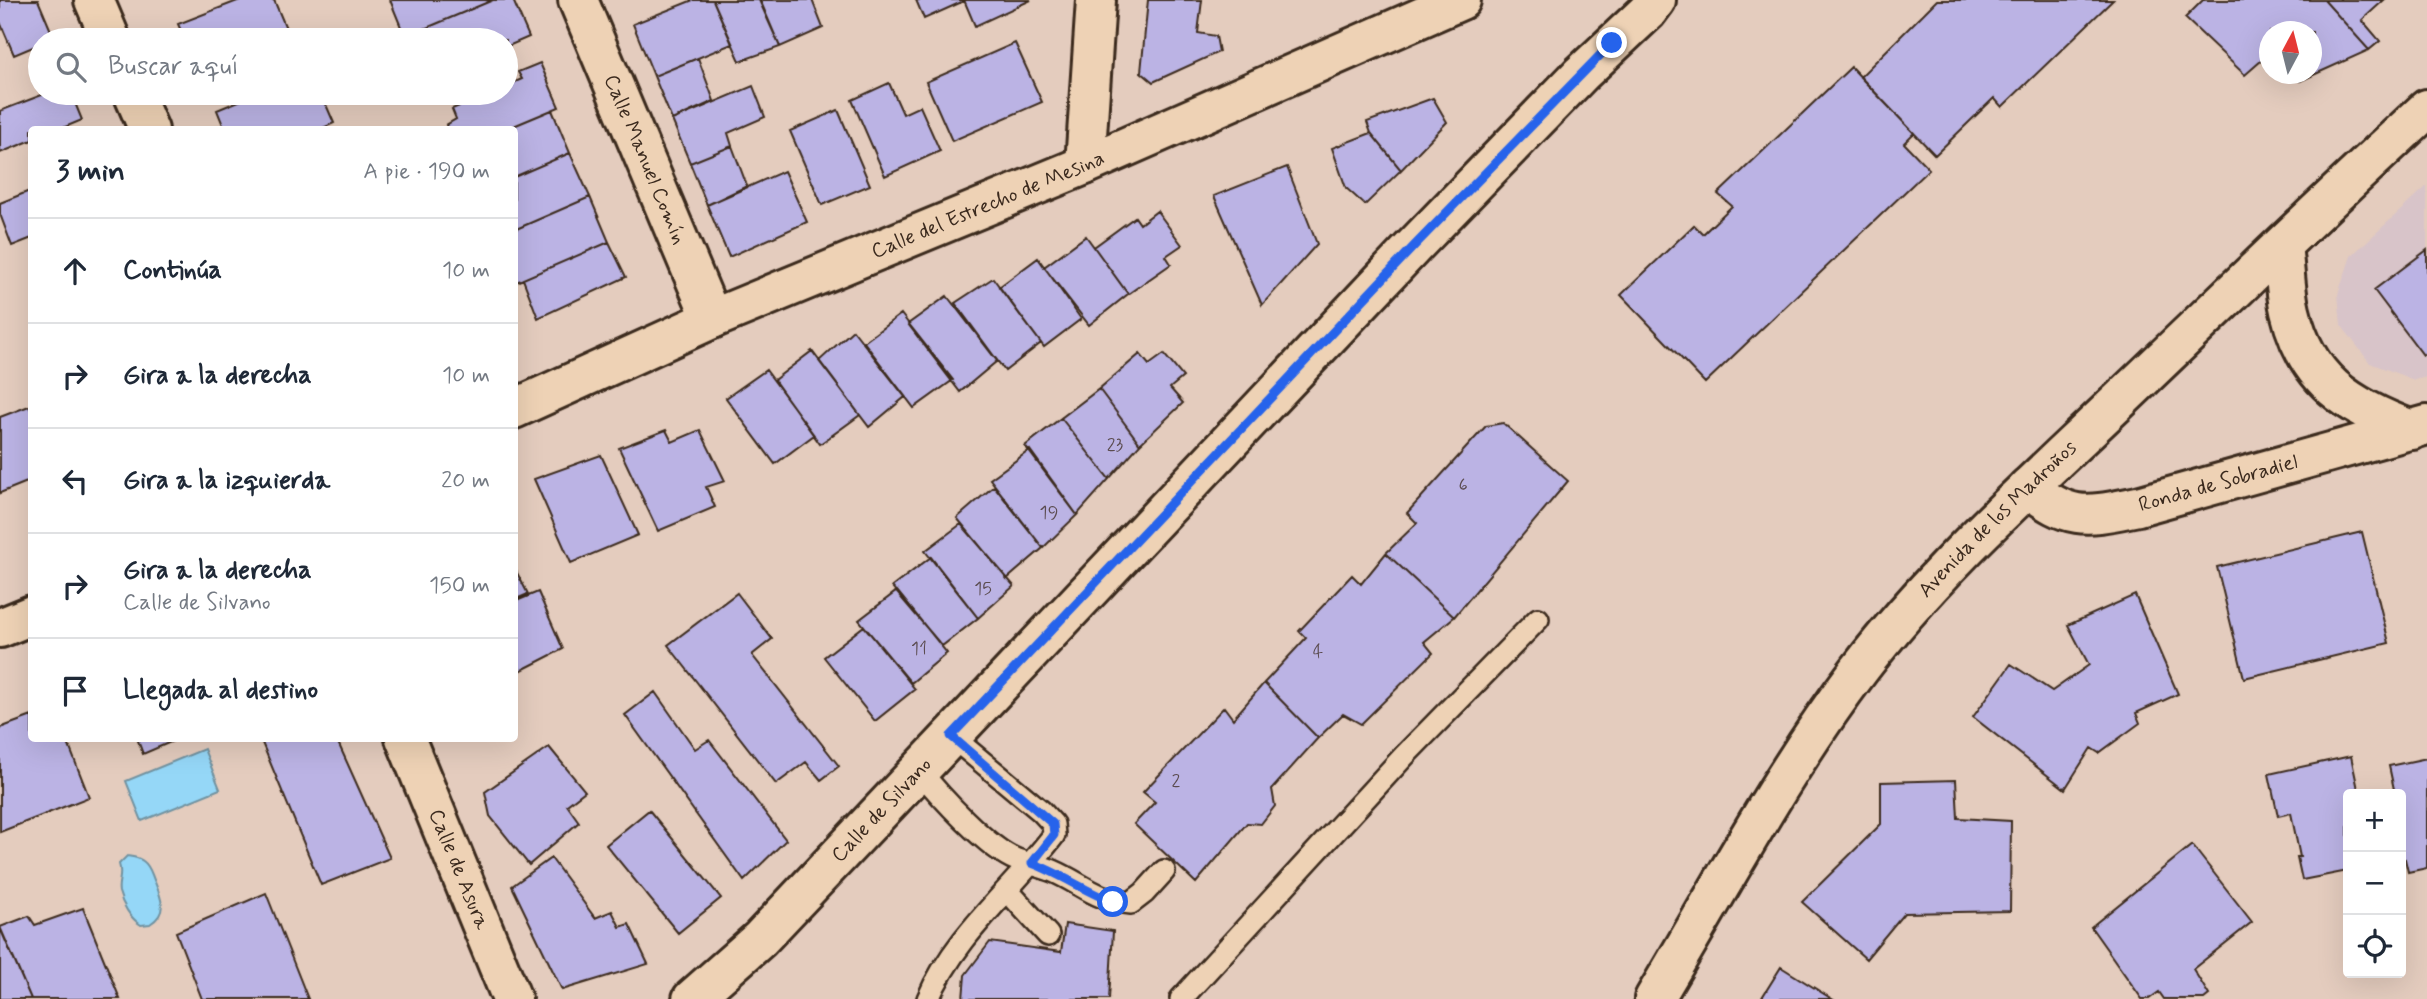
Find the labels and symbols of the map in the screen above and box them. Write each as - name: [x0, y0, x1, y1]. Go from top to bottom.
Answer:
- north arrow: [2259, 21, 2322, 84]
- route end: [1596, 27, 1627, 58]
- street label: Calle Manuel Comín: [597, 70, 693, 249]
- street label: Calle del Estrecho de Mesina: [867, 144, 1109, 266]
- house number: 23: [1107, 433, 1124, 457]
- street label: Avenida de los Madroños: [1912, 434, 2083, 604]
- street label: Ronda de Sobradiel: [2135, 448, 2301, 519]
- house number: 6: [1458, 473, 1468, 497]
- house number: 19: [1040, 501, 1058, 525]
- house number: 15: [974, 577, 992, 601]
- house number: 11: [911, 637, 927, 661]
- house number: 4: [1313, 640, 1323, 664]
- street label: Calle de Silvano: [825, 751, 938, 869]
- house number: 2: [1172, 769, 1181, 793]
- street label: Calle de Asura: [422, 805, 496, 934]
- route start: [1097, 886, 1128, 917]

